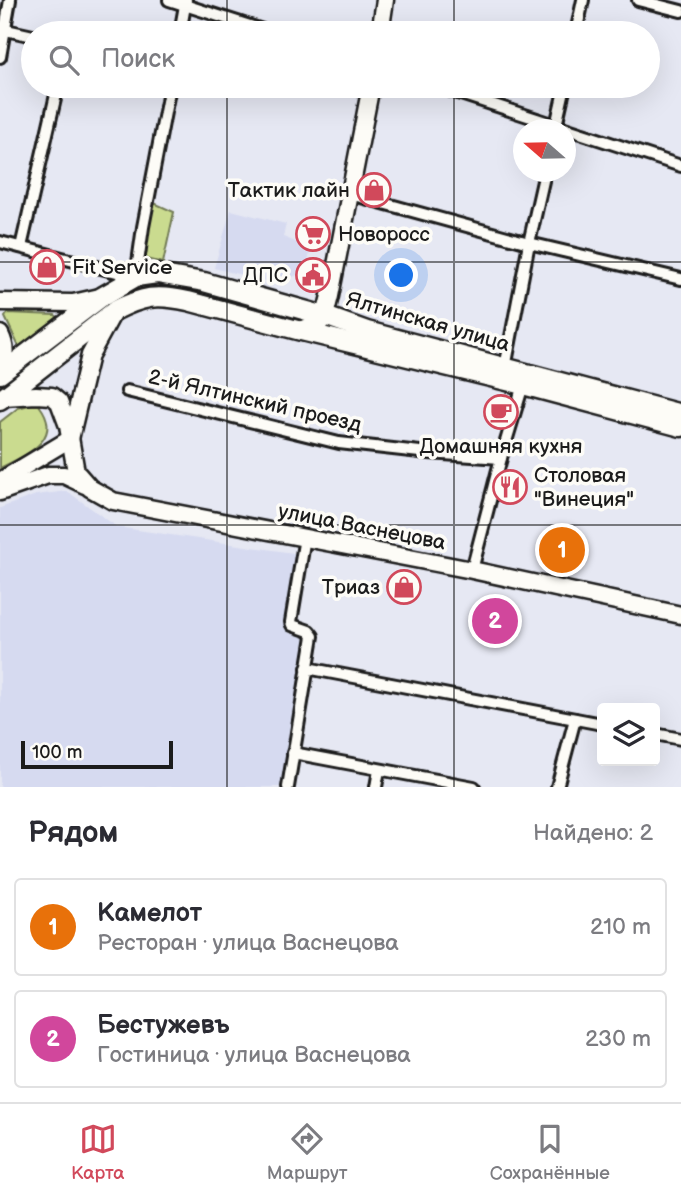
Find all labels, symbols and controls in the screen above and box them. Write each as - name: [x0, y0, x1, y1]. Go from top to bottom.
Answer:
- search box: [21, 21, 660, 98]
- icon: search: [45, 41, 83, 79]
- text: Поиск: [101, 44, 175, 75]
- north arrow: [513, 119, 576, 182]
- shop icon: Тактик лайн: [355, 171, 393, 209]
- place label: Тактик лайн: [228, 178, 350, 203]
- supermarket icon: Новоросс: [294, 215, 332, 253]
- place label: Новоросс: [338, 222, 430, 247]
- shop icon: Fit Service: [28, 248, 66, 286]
- place label: Fit Service: [72, 255, 173, 280]
- public building icon: ДПС: [294, 256, 332, 294]
- your location: [384, 258, 418, 292]
- place label: ДПС: [243, 263, 288, 288]
- street label: Ялтинская улица: [343, 287, 513, 357]
- street label: 2-й Ялтинский проезд: [146, 364, 364, 438]
- cafe icon: Домашняя кухня: [482, 393, 520, 431]
- place label: Домашняя кухня: [419, 434, 583, 459]
- place label: Столовая "Винеция": [534, 463, 634, 512]
- restaurant icon: Столовая "Винеция": [491, 468, 529, 506]
- street label: улица Васнецова: [276, 498, 448, 556]
- pin: 1: [539, 524, 585, 576]
- shop icon: Триаз: [385, 568, 423, 606]
- place label: Триаз: [322, 575, 380, 600]
- pin: 2: [472, 595, 518, 647]
- map controls: [597, 703, 660, 766]
- button: layers: [597, 703, 660, 766]
- scale bar: [21, 738, 173, 770]
- text: 100 m: [32, 741, 83, 764]
- text: Рядом: [28, 815, 118, 851]
- text: Найдено: 2: [533, 819, 653, 847]
- text: Камелот: [97, 898, 202, 929]
- text: 1: [48, 913, 58, 941]
- text: 210 m: [590, 913, 651, 941]
- text: Ресторан · улица Васнецова: [97, 929, 399, 957]
- text: Бестужевъ: [97, 1010, 230, 1041]
- text: 2: [46, 1025, 60, 1053]
- text: 230 m: [585, 1025, 651, 1053]
- text: Гостиница · улица Васнецова: [97, 1041, 411, 1069]
- tab: Карта: [71, 1120, 125, 1185]
- tab: Маршрут: [267, 1120, 348, 1185]
- tab: Сохранённые: [490, 1120, 610, 1185]

